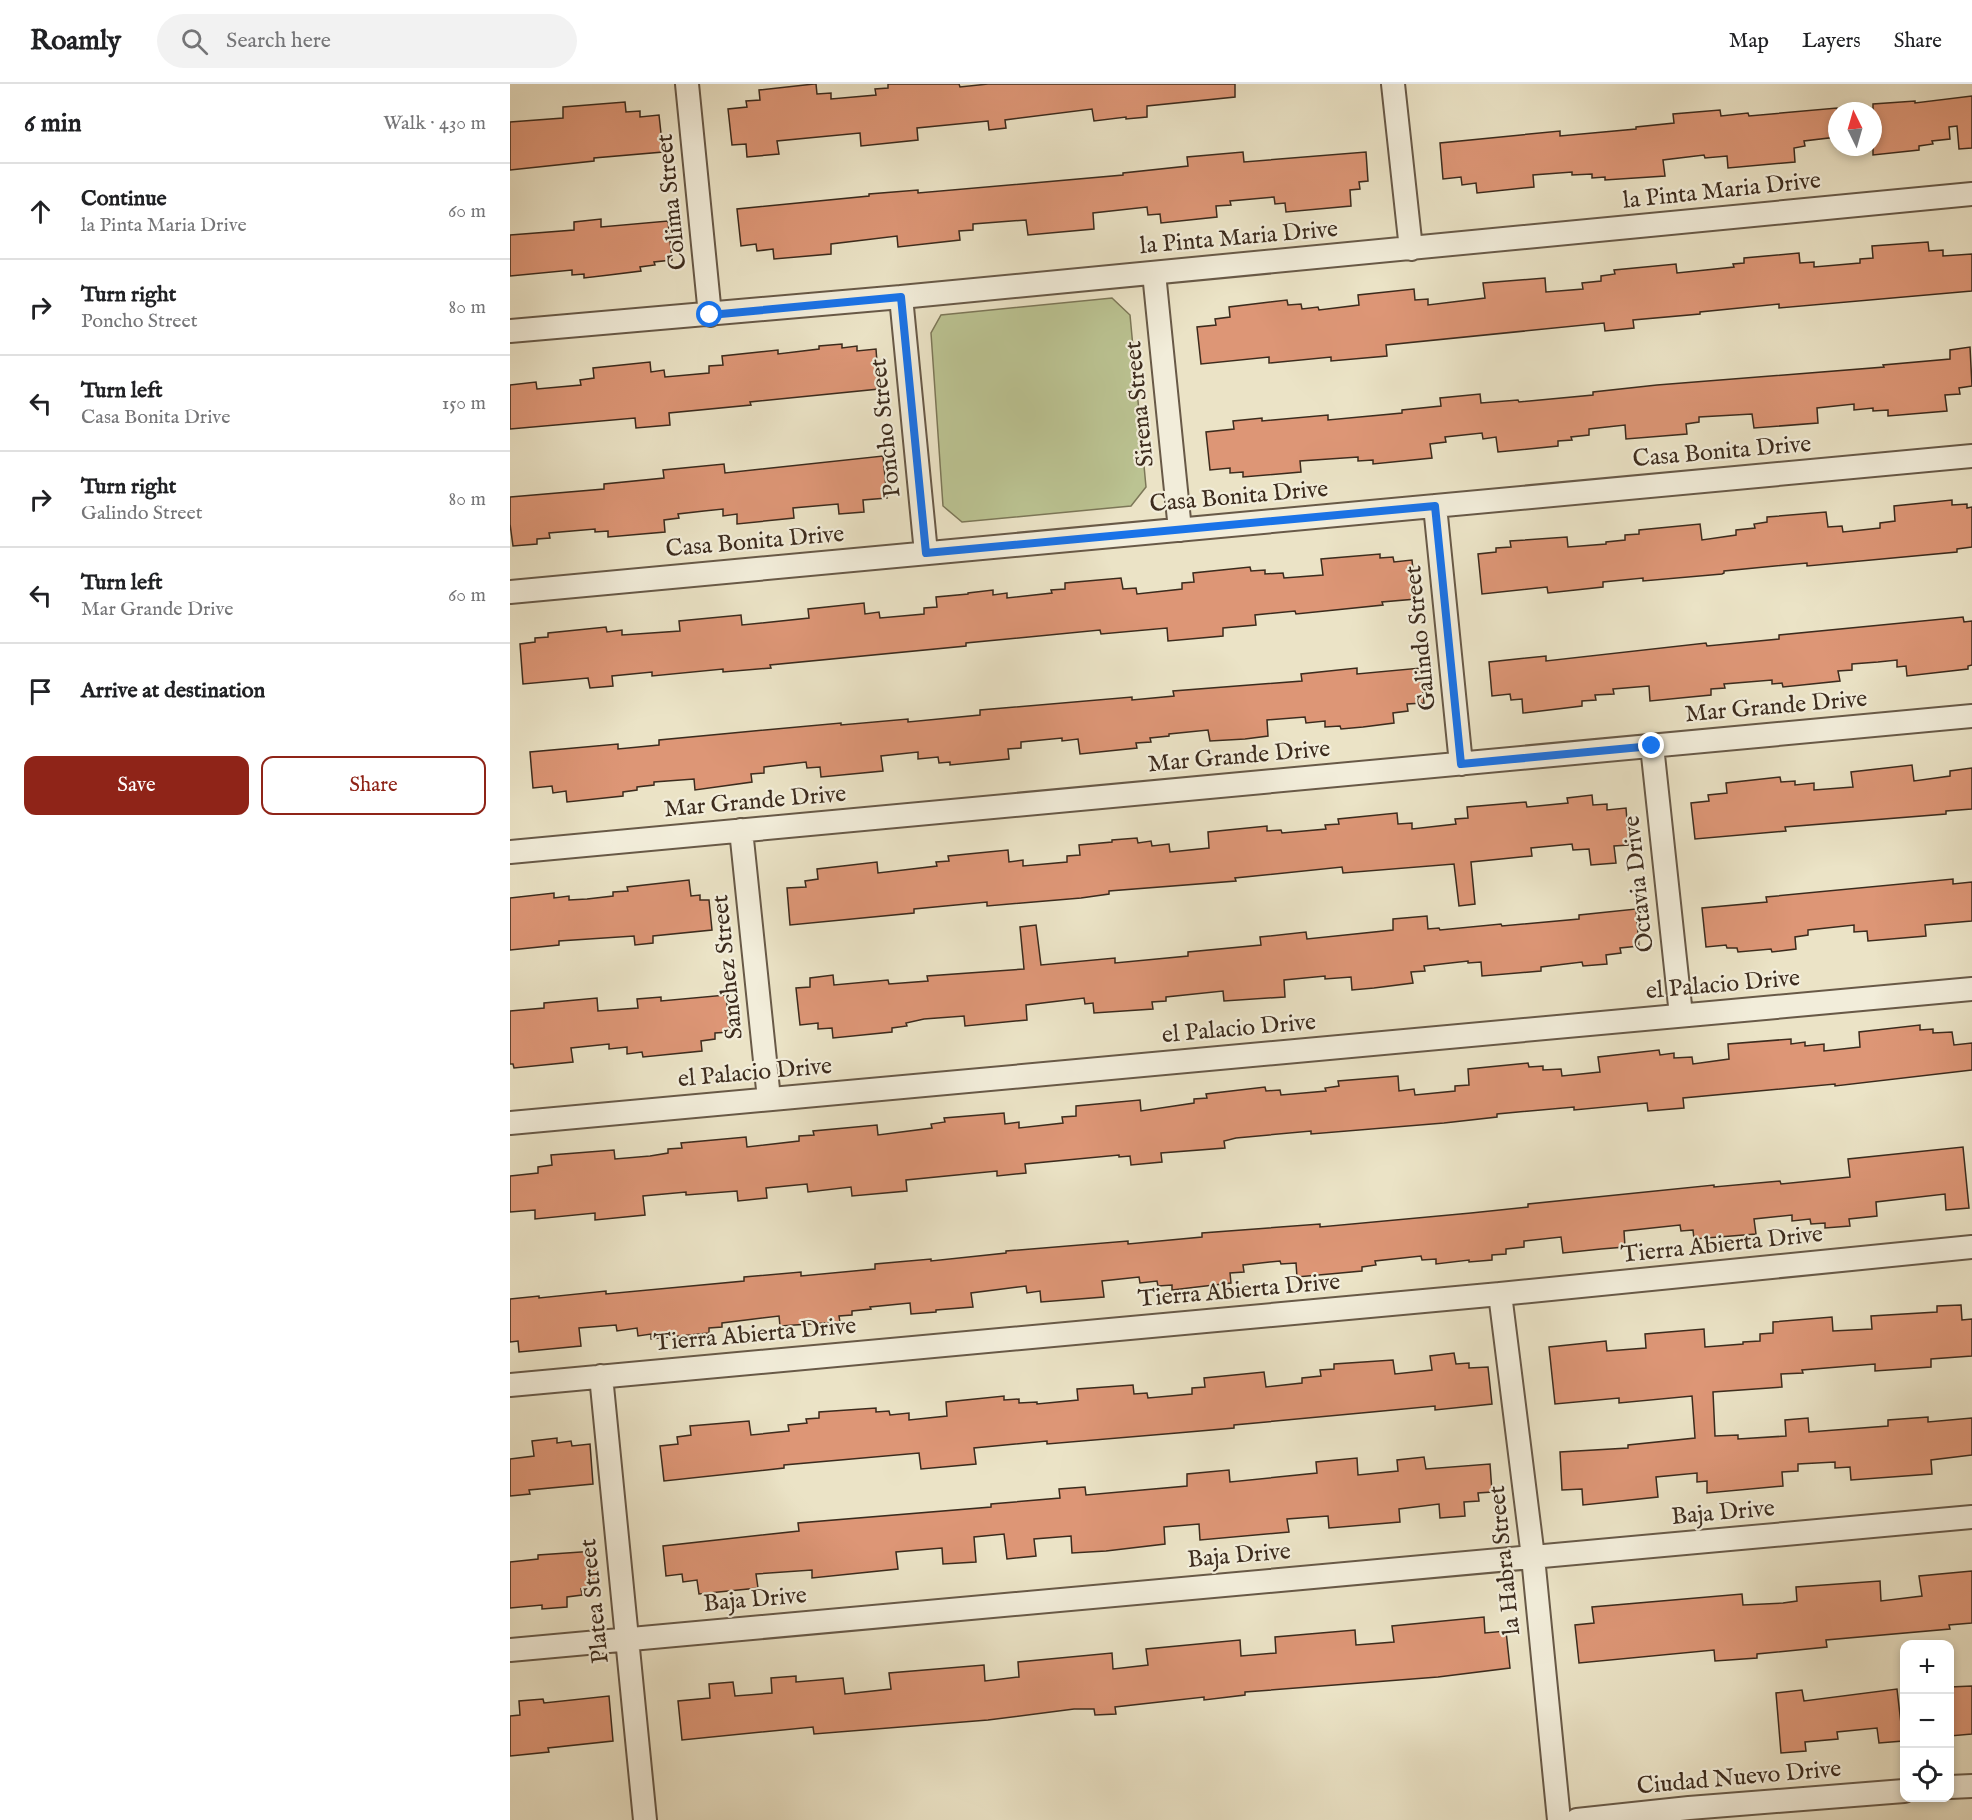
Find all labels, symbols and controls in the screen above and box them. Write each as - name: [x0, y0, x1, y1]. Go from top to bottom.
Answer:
- search box: [157, 14, 577, 68]
- text: Roamly: [30, 24, 121, 59]
- icon: search: [178, 25, 211, 58]
- text: Search here: [226, 27, 331, 55]
- text: Map: [1729, 28, 1769, 55]
- text: Layers: [1802, 28, 1861, 55]
- text: Share: [1894, 28, 1942, 55]
- north arrow: [1828, 102, 1882, 156]
- text: 6 min: [24, 107, 82, 140]
- text: Walk · 430 m: [383, 111, 486, 136]
- street label: Colima Street: [649, 132, 695, 272]
- street label: la Pinta Maria Drive: [1622, 165, 1822, 217]
- text: Continue: [81, 185, 167, 213]
- icon: ahead: [24, 195, 57, 228]
- text: 60 m: [448, 199, 486, 224]
- text: la Pinta Maria Drive: [81, 213, 247, 238]
- street label: la Pinta Maria Drive: [1139, 214, 1339, 262]
- text: Turn right: [81, 281, 176, 309]
- icon: right: [24, 291, 57, 324]
- text: 80 m: [449, 295, 486, 320]
- route start: [696, 301, 722, 327]
- text: Poncho Street: [81, 309, 198, 334]
- street label: Sirena Street: [1118, 339, 1162, 469]
- street label: Poncho Street: [863, 357, 909, 499]
- text: Turn left: [81, 377, 163, 405]
- icon: left: [24, 387, 57, 420]
- text: 150 m: [442, 391, 486, 416]
- text: Casa Bonita Drive: [81, 405, 230, 430]
- street label: Casa Bonita Drive: [1631, 429, 1813, 475]
- text: Turn right: [81, 473, 176, 501]
- street label: Casa Bonita Drive: [1148, 474, 1330, 520]
- icon: right: [24, 483, 57, 516]
- text: 80 m: [449, 487, 486, 512]
- text: Galindo Street: [81, 501, 203, 526]
- street label: Casa Bonita Drive: [664, 519, 846, 565]
- street label: Galindo Street: [1398, 564, 1444, 712]
- text: Turn left: [81, 569, 163, 597]
- icon: left: [24, 579, 57, 612]
- text: 60 m: [448, 583, 486, 608]
- text: Mar Grande Drive: [81, 597, 234, 622]
- icon: arrive: [24, 675, 57, 708]
- text: Arrive at destination: [81, 677, 265, 705]
- street label: Mar Grande Drive: [1683, 684, 1869, 730]
- route end: [1638, 732, 1664, 758]
- street label: Mar Grande Drive: [1146, 734, 1332, 780]
- button: Save: [24, 756, 249, 815]
- button: Share: [261, 756, 486, 815]
- street label: Mar Grande Drive: [662, 779, 848, 825]
- street label: Octavia Drive: [1616, 814, 1662, 954]
- street label: Sanchez Street: [705, 893, 751, 1041]
- street label: el Palacio Drive: [1645, 963, 1801, 1007]
- street label: el Palacio Drive: [1161, 1007, 1317, 1051]
- street label: el Palacio Drive: [677, 1051, 833, 1095]
- street label: Tierra Abierta Drive: [1619, 1219, 1825, 1271]
- street label: Tierra Abierta Drive: [1137, 1267, 1341, 1315]
- street label: Tierra Abierta Drive: [653, 1311, 857, 1359]
- street label: la Habra Street: [1482, 1484, 1528, 1636]
- street label: Baja Drive: [1670, 1493, 1776, 1533]
- street label: Baja Drive: [1186, 1536, 1292, 1576]
- street label: Platea Street: [573, 1537, 617, 1665]
- street label: Baja Drive: [702, 1580, 808, 1620]
- map controls: [1900, 1640, 1954, 1802]
- button: +: [1900, 1640, 1954, 1694]
- button: −: [1900, 1694, 1954, 1748]
- button: locate: [1900, 1748, 1954, 1802]
- street label: Ciudad Nuevo Drive: [1636, 1754, 1842, 1802]

